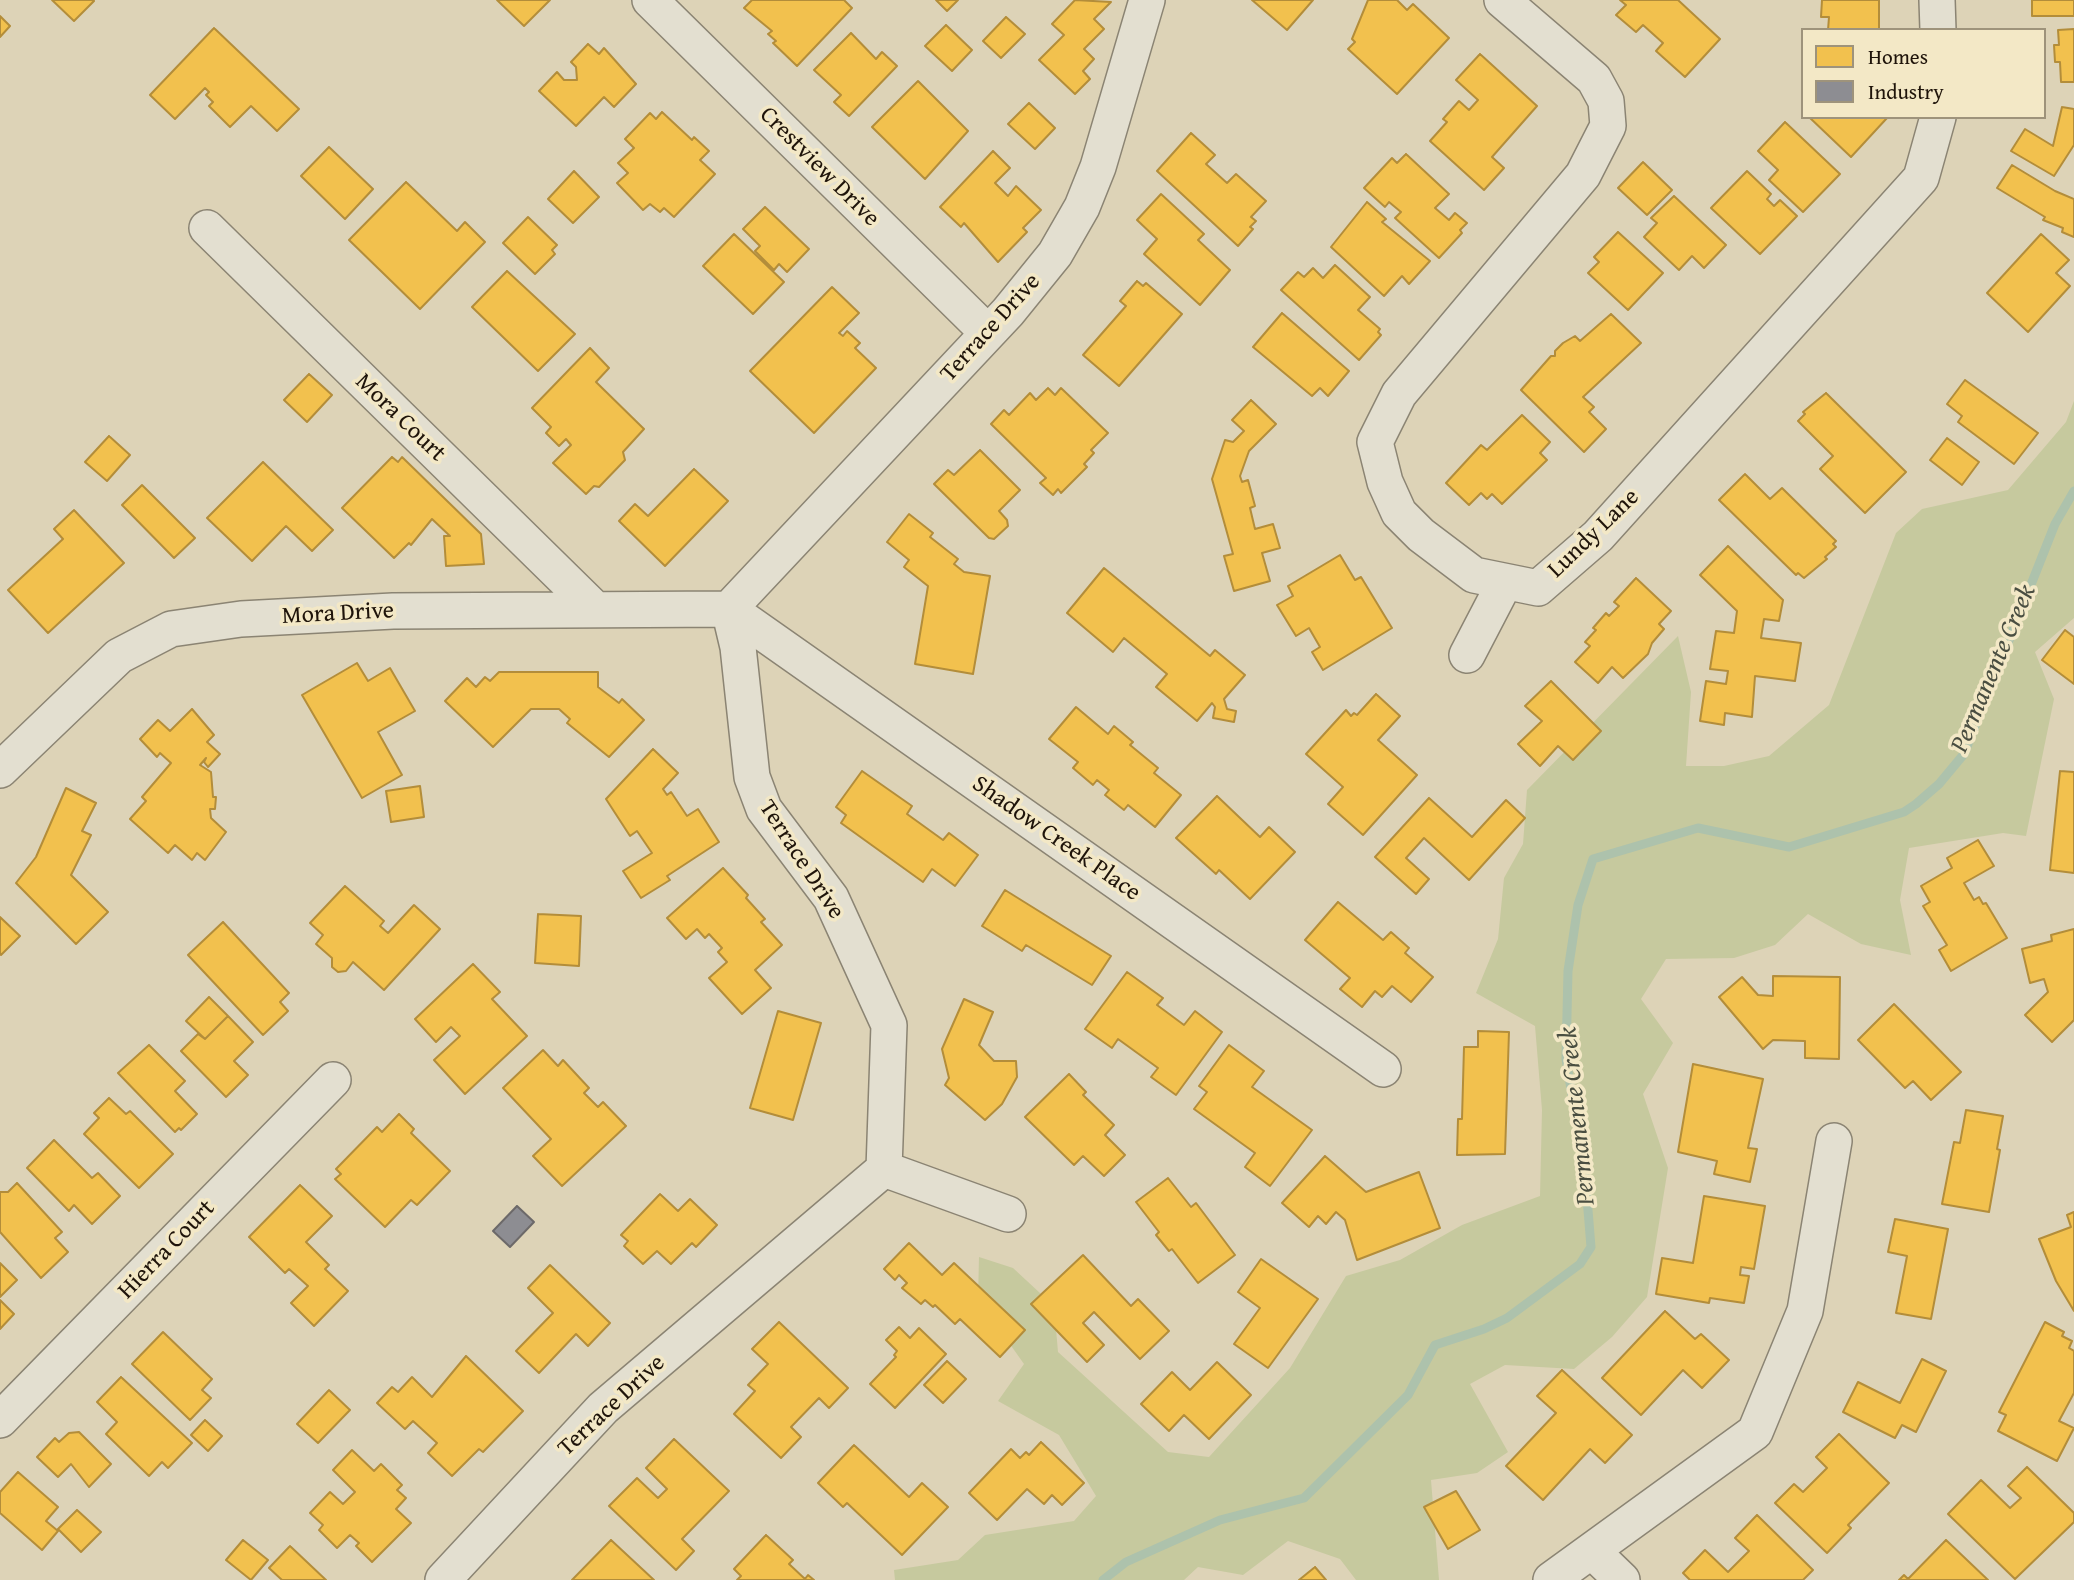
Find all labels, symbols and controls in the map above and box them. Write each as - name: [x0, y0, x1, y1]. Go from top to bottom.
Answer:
- legend: [1801, 28, 2046, 119]
- text: Homes: [1868, 41, 1928, 72]
- text: Industry: [1868, 76, 1944, 107]
- street label: Crestview Drive: [753, 101, 885, 233]
- street label: Terrace Drive: [935, 268, 1047, 388]
- street label: Mora Court: [349, 368, 451, 468]
- street label: Lundy Lane: [1542, 483, 1646, 585]
- water label: Permanente Creek: [1945, 580, 2043, 758]
- street label: Mora Drive: [281, 597, 395, 631]
- street label: Shadow Creek Place: [966, 770, 1146, 908]
- street label: Terrace Drive: [752, 795, 850, 925]
- water label: Permanente Creek: [1553, 1025, 1603, 1207]
- street label: Hierra Court: [113, 1194, 221, 1306]
- street label: Terrace Drive: [553, 1349, 671, 1463]

